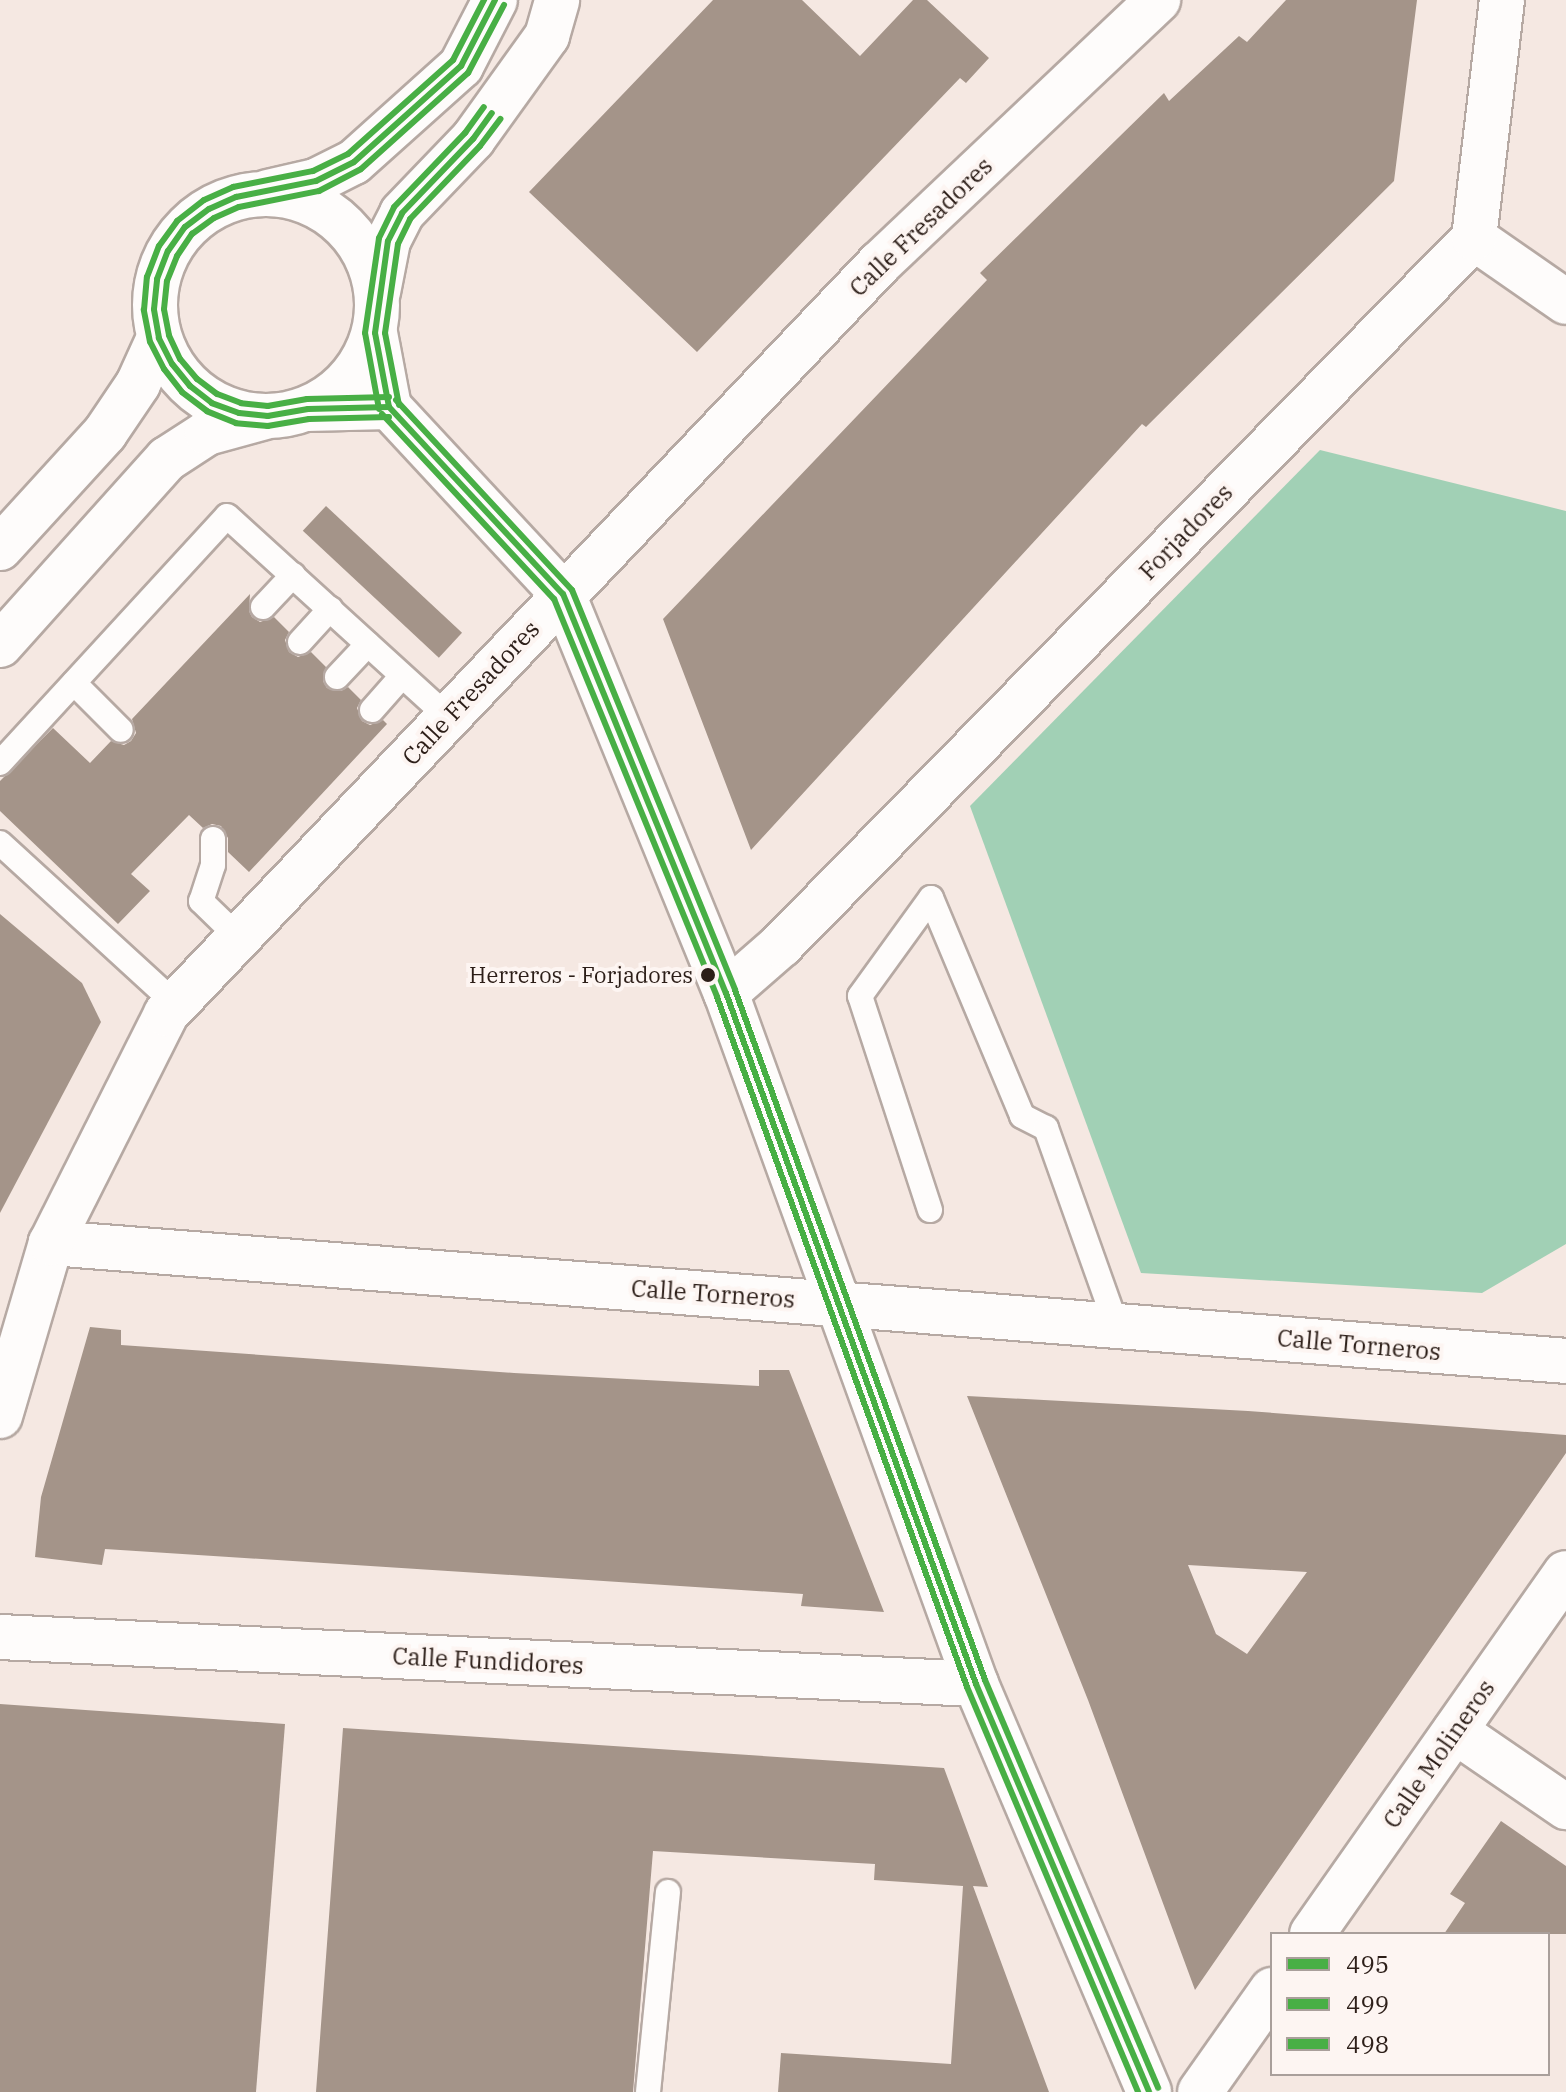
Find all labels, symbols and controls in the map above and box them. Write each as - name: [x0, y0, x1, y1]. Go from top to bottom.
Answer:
- street label: Calle Fresadores: [844, 152, 998, 302]
- street label: Forjadores: [1133, 478, 1239, 586]
- street label: Calle Fresadores: [397, 615, 545, 771]
- place label: Herreros - Forjadores: [469, 962, 693, 988]
- marker: Herreros - Forjadores: [700, 967, 716, 983]
- street label: Calle Torneros: [630, 1274, 796, 1314]
- street label: Calle Torneros: [1276, 1324, 1442, 1366]
- street label: Calle Fundidores: [392, 1642, 584, 1680]
- street label: Calle Molineros: [1377, 1674, 1501, 1834]
- legend: [1270, 1932, 1550, 2076]
- text: 495: [1346, 1948, 1389, 1980]
- text: 499: [1346, 1988, 1389, 2020]
- text: 498: [1346, 2028, 1389, 2060]

